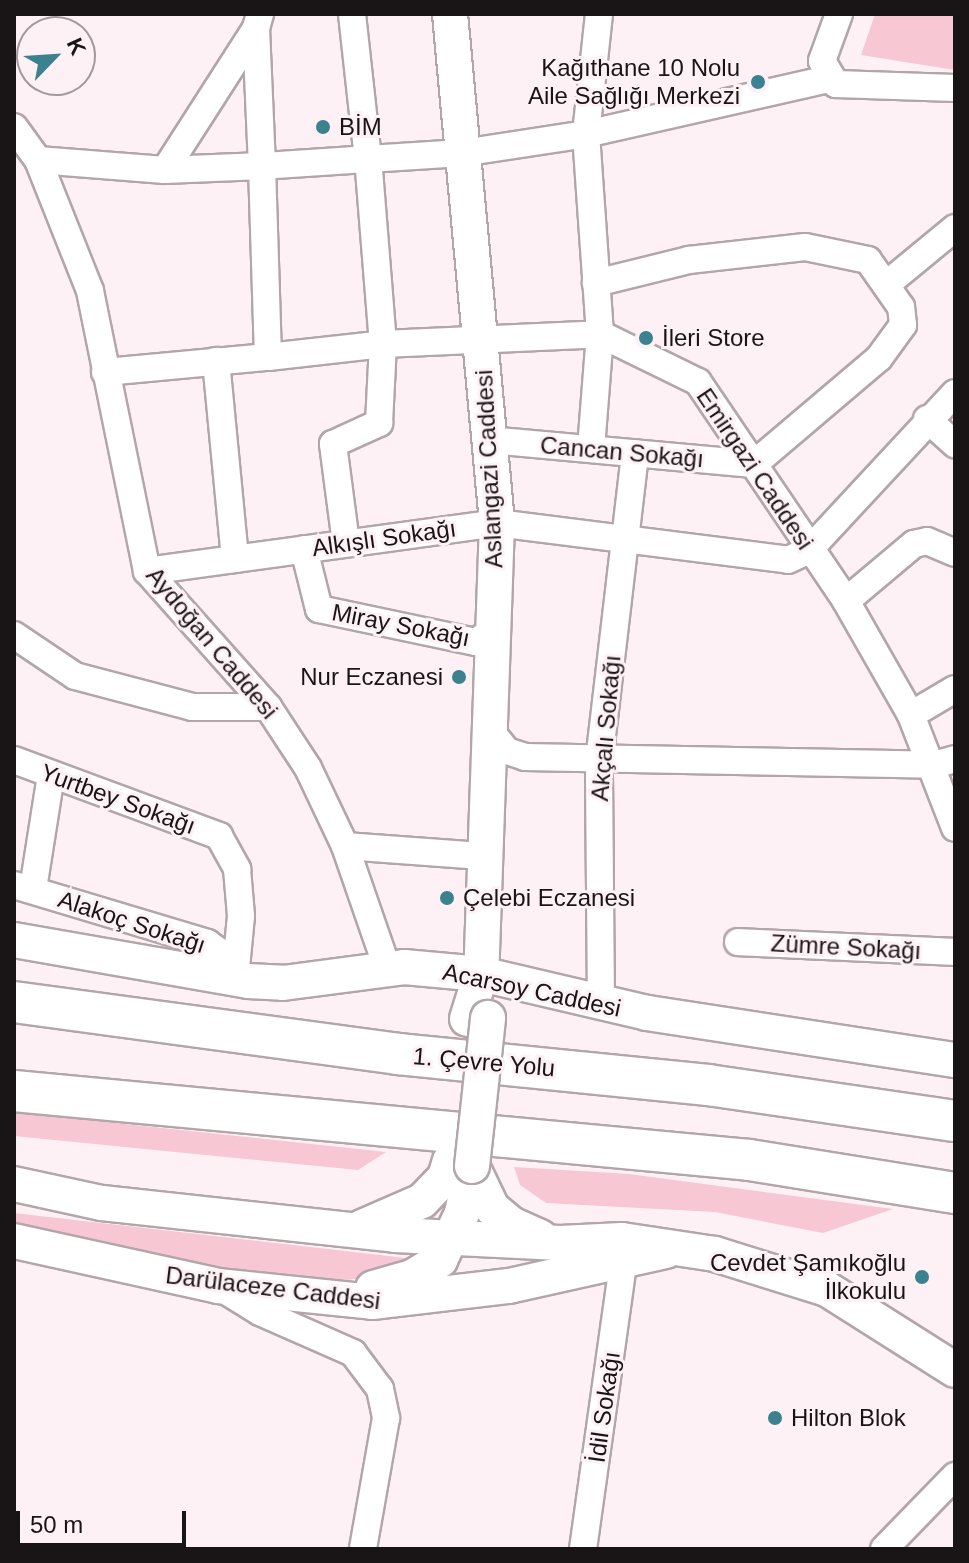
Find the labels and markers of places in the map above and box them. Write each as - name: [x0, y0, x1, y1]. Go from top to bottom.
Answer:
- place label: Kağıthane 10 Nolu Aile Sağlığı Merkezi: [528, 54, 740, 110]
- marker: Kağıthane 10 Nolu Aile Sağlığı Merkezi: [747, 71, 769, 93]
- place label: BİM: [339, 113, 382, 141]
- marker: BİM: [314, 118, 332, 136]
- place label: İleri Store: [662, 324, 765, 352]
- marker: İleri Store: [637, 329, 655, 347]
- place label: Nur Eczanesi: [300, 663, 443, 691]
- marker: Nur Eczanesi: [450, 668, 468, 686]
- place label: Çelebi Eczanesi: [463, 884, 635, 912]
- marker: Çelebi Eczanesi: [438, 889, 456, 907]
- place label: Cevdet Şamıkoğlu İlkokulu: [710, 1249, 906, 1305]
- marker: Cevdet Şamıkoğlu İlkokulu: [913, 1268, 931, 1286]
- place label: Hilton Blok: [791, 1404, 906, 1432]
- marker: Hilton Blok: [766, 1409, 784, 1427]

